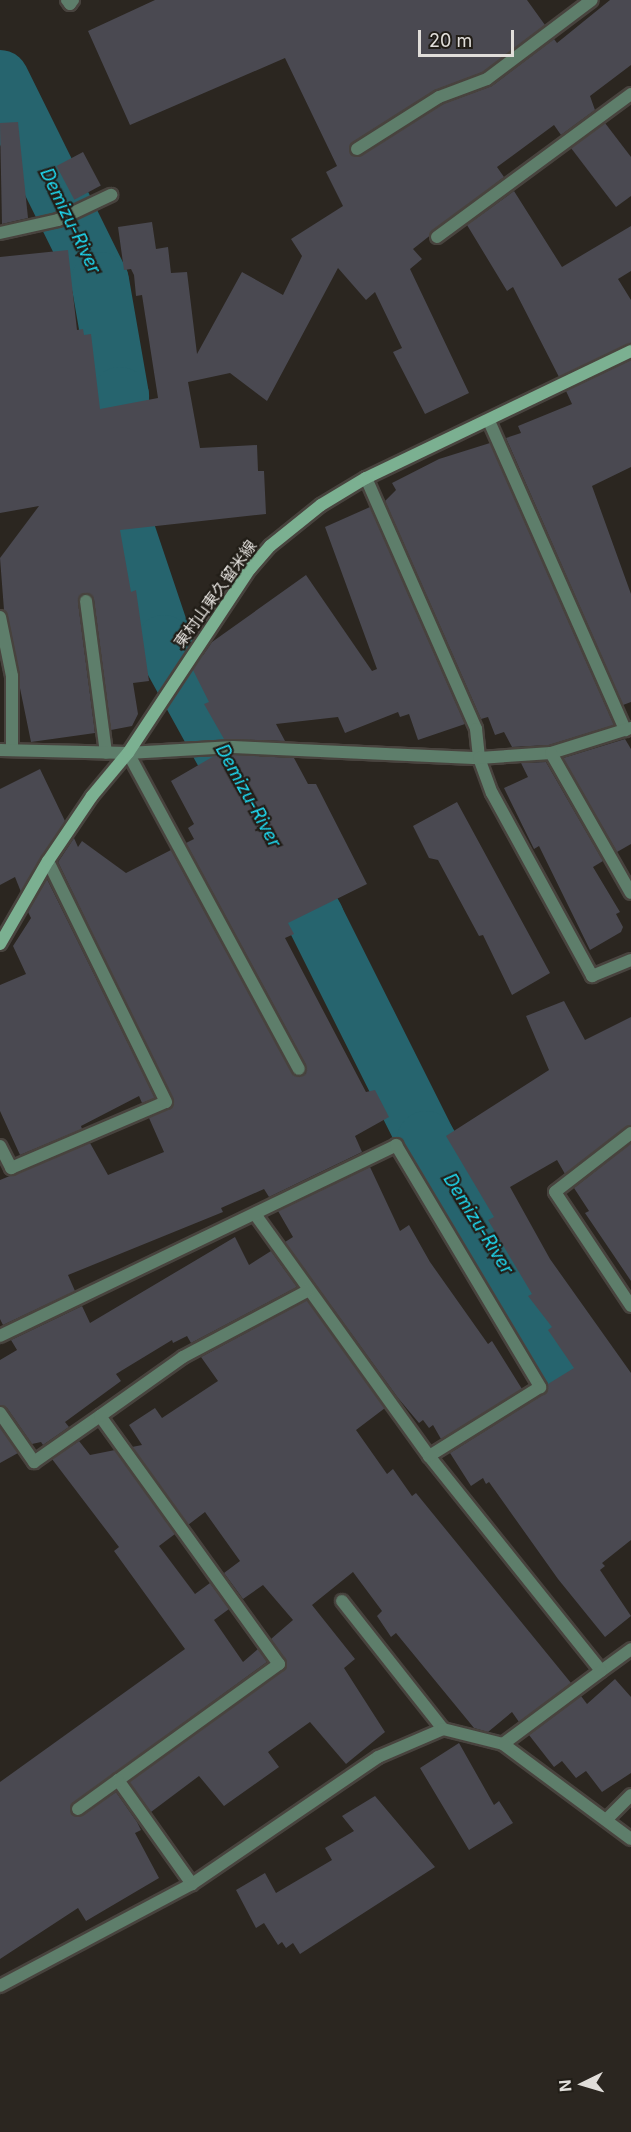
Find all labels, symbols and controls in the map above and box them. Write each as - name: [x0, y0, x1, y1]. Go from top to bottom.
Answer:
- scale bar: [421, 18, 517, 56]
- text: 20 m: [429, 30, 472, 51]
- water label: Demizu-River: [35, 165, 105, 277]
- street label: 東村山東久留米線: [170, 537, 260, 651]
- water label: Demizu-River: [211, 741, 285, 851]
- water label: Demizu-River: [438, 1170, 518, 1278]
- north arrow: [553, 2054, 613, 2114]
- text: N: [555, 2079, 576, 2093]

